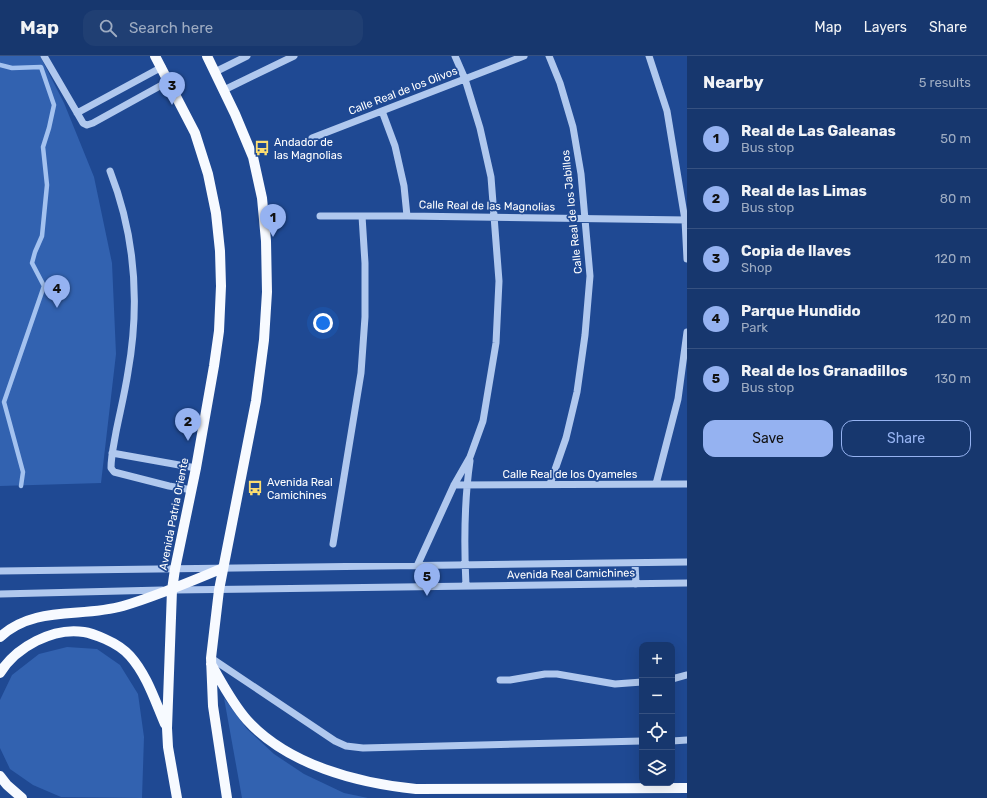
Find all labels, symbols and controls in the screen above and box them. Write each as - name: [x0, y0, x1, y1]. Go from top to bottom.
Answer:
- search box: [83, 10, 363, 46]
- text: Map: [20, 16, 59, 39]
- icon: search: [97, 17, 119, 39]
- text: Search here: [129, 19, 213, 37]
- text: Map: [815, 19, 842, 36]
- text: Layers: [864, 19, 907, 36]
- text: Share: [929, 19, 967, 36]
- street label: Calle Real de los Olivos: [347, 64, 460, 118]
- pin: 3: [159, 72, 185, 105]
- text: Nearby: [703, 72, 764, 92]
- text: 5 results: [919, 75, 971, 90]
- text: Real de Las Galeanas: [741, 122, 896, 140]
- text: 1: [713, 131, 719, 146]
- text: 50 m: [940, 131, 971, 146]
- place label: Andador de las Magnolias: [274, 136, 343, 162]
- bus stop icon: Andador de las Magnolias: [253, 139, 271, 157]
- text: Bus stop: [741, 140, 794, 155]
- street label: Calle Real de los Jabillos: [559, 149, 585, 275]
- text: Real de las Limas: [741, 182, 867, 200]
- text: 2: [712, 191, 720, 206]
- text: 80 m: [940, 191, 971, 206]
- street label: Calle Real de las Magnolias: [419, 198, 556, 214]
- text: Bus stop: [741, 200, 794, 215]
- pin: 1: [260, 204, 286, 237]
- text: Copia de llaves: [741, 242, 851, 260]
- text: 3: [712, 251, 720, 266]
- text: 120 m: [935, 251, 971, 266]
- text: Shop: [741, 260, 772, 275]
- pin: 4: [44, 275, 70, 308]
- text: Parque Hundido: [741, 302, 861, 320]
- text: 4: [712, 311, 720, 326]
- text: 120 m: [935, 311, 971, 326]
- your location: [313, 313, 333, 333]
- text: Park: [741, 320, 768, 335]
- text: Real de los Granadillos: [741, 362, 908, 380]
- text: 5: [712, 371, 720, 386]
- text: 130 m: [935, 371, 971, 386]
- text: Bus stop: [741, 380, 794, 395]
- pin: 2: [175, 408, 201, 441]
- button: Save: [703, 420, 833, 457]
- button: Share: [841, 420, 971, 457]
- street label: Avenida Patria Oriente: [157, 457, 191, 571]
- street label: Calle Real de los Oyameles: [503, 468, 638, 481]
- place label: Avenida Real Camichines: [267, 476, 333, 502]
- bus stop icon: Avenida Real Camichines: [246, 479, 264, 497]
- pin: 5: [414, 563, 440, 596]
- street label: Avenida Real Camichines: [507, 566, 636, 582]
- map controls: [639, 642, 675, 786]
- button: +: [639, 642, 675, 678]
- button: −: [639, 678, 675, 714]
- button: locate: [639, 714, 675, 750]
- button: layers: [639, 750, 675, 786]

